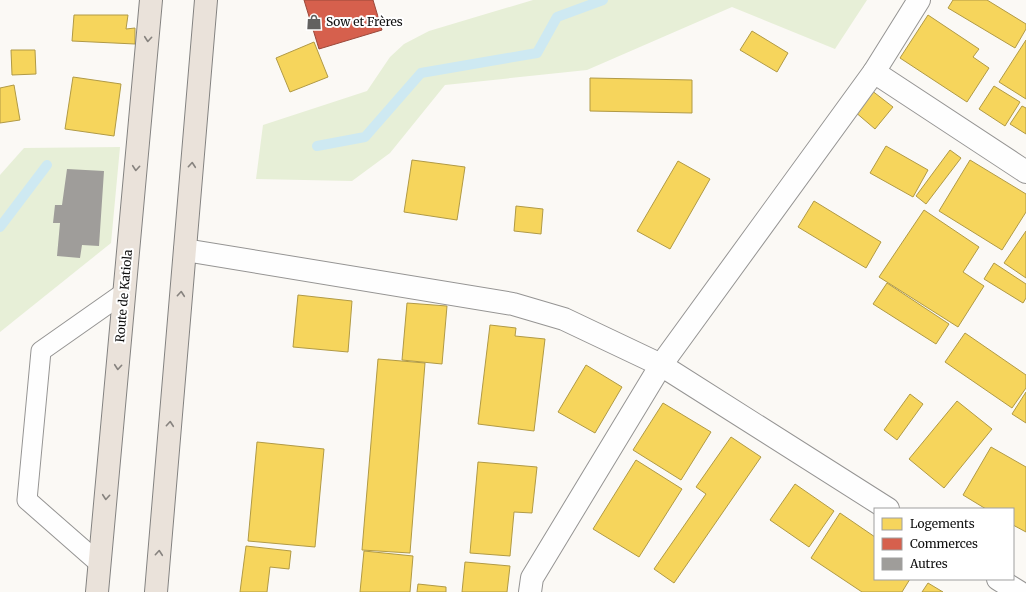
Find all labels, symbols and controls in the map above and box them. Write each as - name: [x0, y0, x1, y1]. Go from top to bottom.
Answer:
- shop icon: Sow et Frères: [305, 13, 323, 31]
- place label: Sow et Frères: [326, 14, 403, 29]
- one-way arrow: [143, 36, 152, 42]
- one-way arrow: [188, 162, 197, 168]
- one-way arrow: [132, 165, 141, 171]
- street label: Route de Katiola: [112, 248, 135, 343]
- one-way arrow: [177, 291, 186, 297]
- one-way arrow: [113, 364, 122, 371]
- one-way arrow: [165, 421, 174, 427]
- one-way arrow: [101, 494, 110, 500]
- legend: [874, 508, 1014, 580]
- text: Logements: [910, 516, 975, 531]
- text: Commerces: [910, 536, 978, 551]
- one-way arrow: [154, 550, 163, 556]
- text: Autres: [909, 556, 948, 571]

